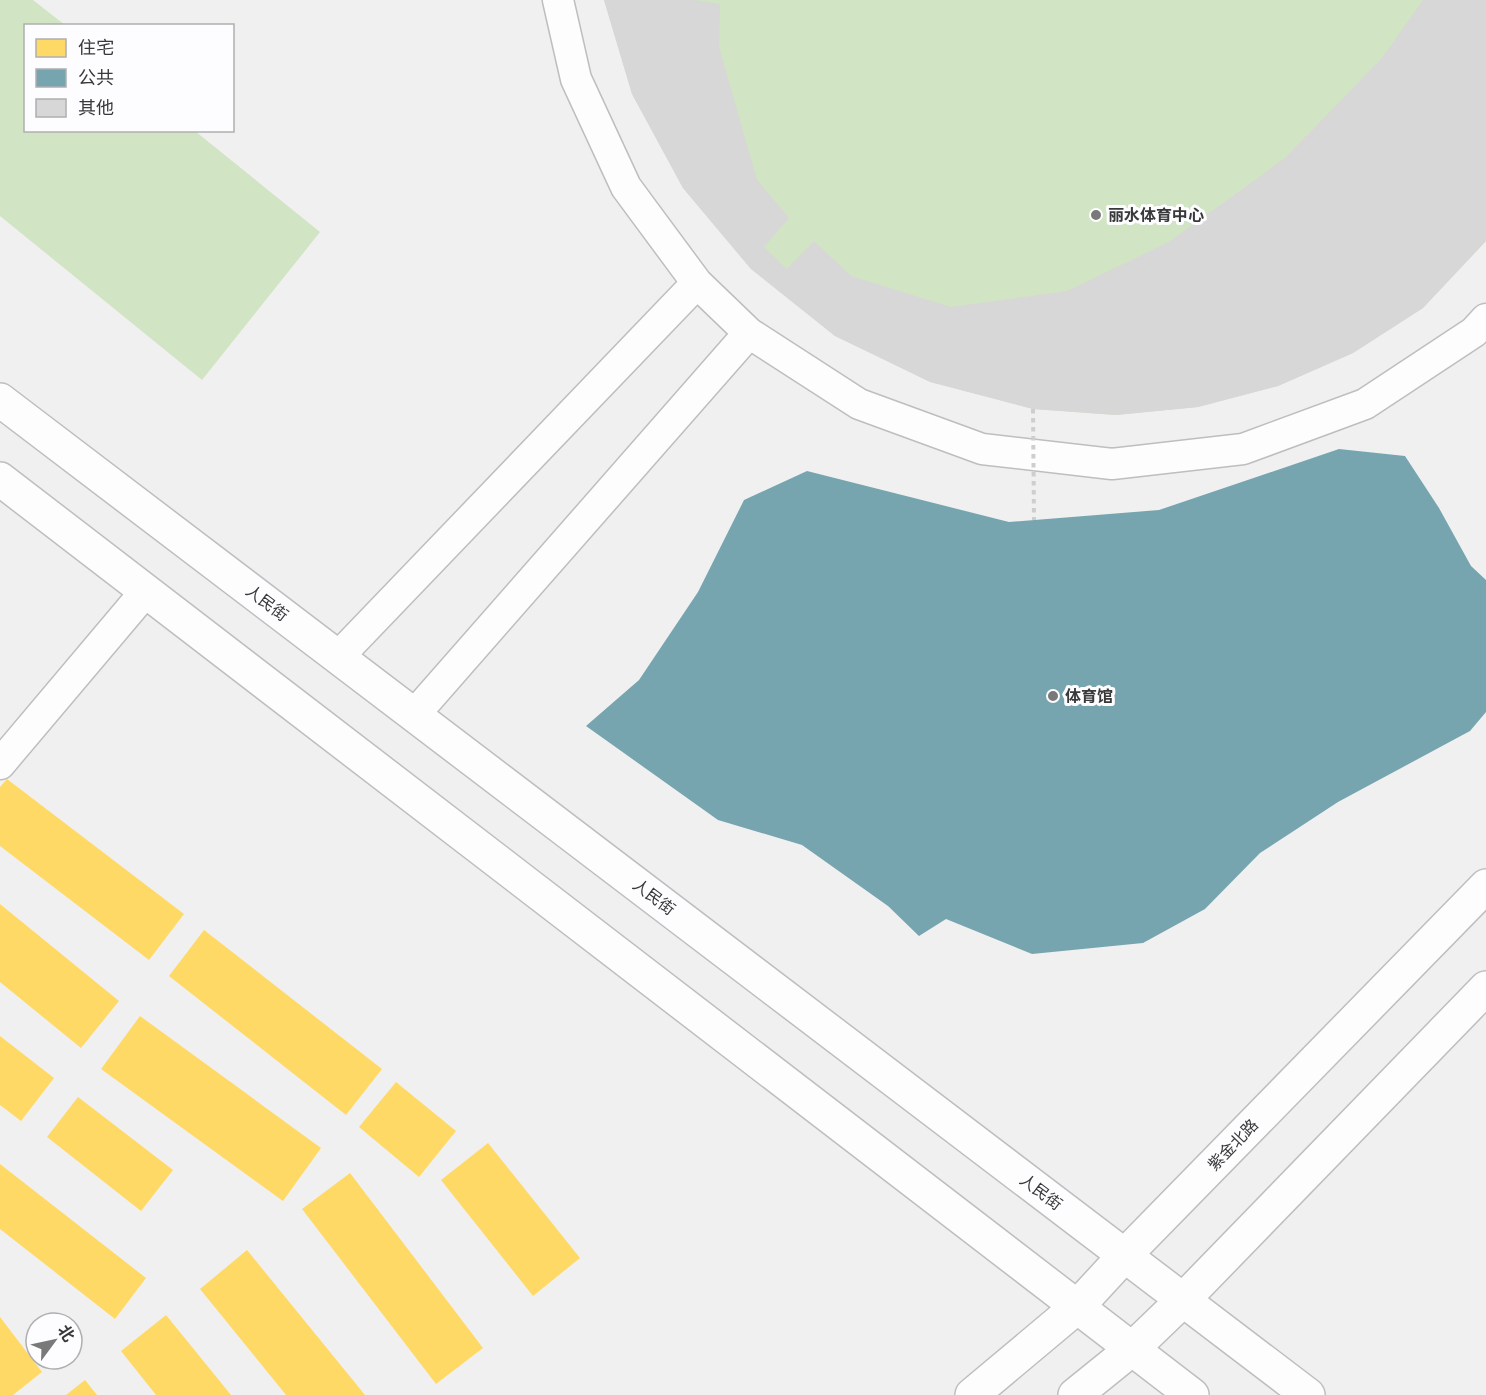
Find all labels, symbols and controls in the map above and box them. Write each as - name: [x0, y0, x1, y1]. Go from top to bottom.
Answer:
- legend: [24, 24, 234, 132]
- text: 住宅: [78, 37, 114, 58]
- text: 公共: [78, 67, 114, 88]
- text: 其他: [78, 97, 114, 118]
- place label: 丽水体育中心: [1108, 206, 1204, 225]
- marker: 丽水体育中心: [1089, 208, 1103, 222]
- street label: 人民街: [242, 581, 292, 625]
- place label: 体育馆: [1065, 687, 1113, 706]
- marker: 体育馆: [1046, 689, 1060, 703]
- street label: 人民街: [629, 875, 679, 919]
- street label: 紫金北路: [1204, 1115, 1262, 1175]
- street label: 人民街: [1016, 1170, 1066, 1214]
- north arrow: [24, 1311, 84, 1371]
- text: 北: [54, 1321, 78, 1345]

